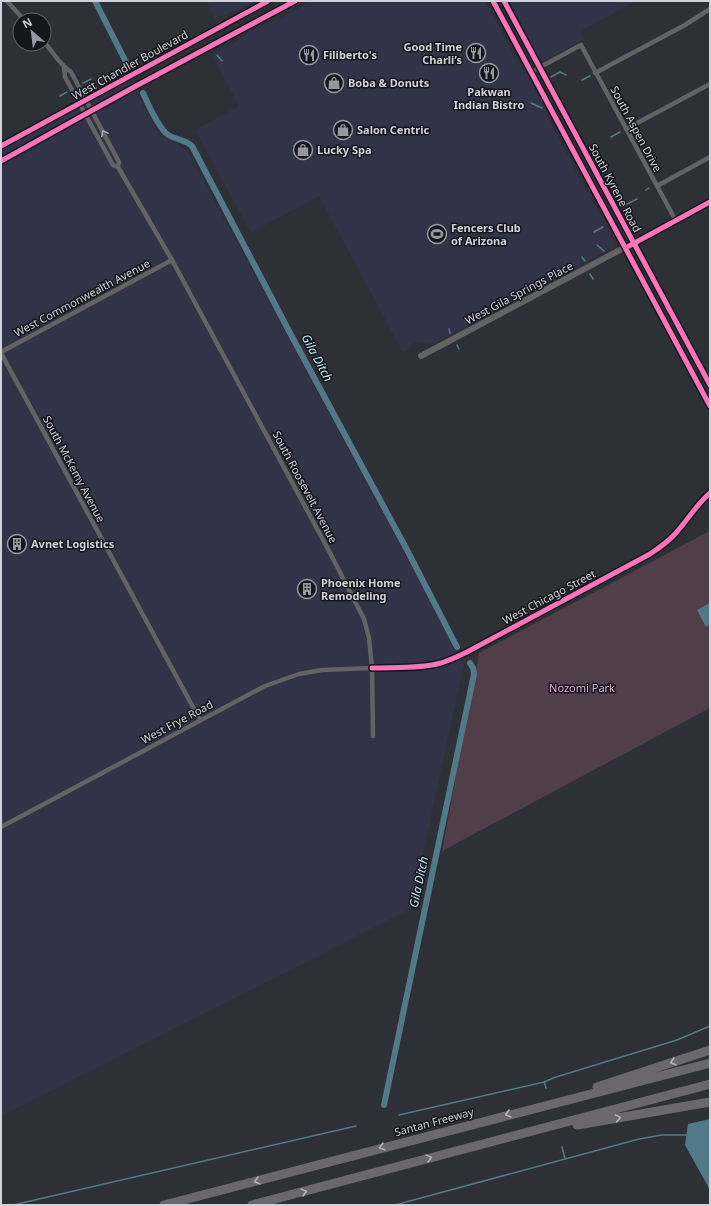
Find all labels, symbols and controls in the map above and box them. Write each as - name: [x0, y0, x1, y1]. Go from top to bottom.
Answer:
- north arrow: [12, 12, 52, 52]
- text: N: [20, 14, 35, 31]
- street label: West Chandler Boulevard: [69, 26, 190, 103]
- place label: Good Time Charli’s: [404, 39, 462, 67]
- restaurant icon: Good Time Charli’s: [465, 42, 487, 64]
- restaurant icon: Filiberto's: [298, 44, 320, 66]
- place label: Filiberto's: [323, 47, 377, 62]
- restaurant icon: Pakwan Indian Bistro: [478, 62, 500, 84]
- shop icon: Boba & Donuts: [323, 72, 345, 94]
- place label: Boba & Donuts: [348, 75, 430, 90]
- street label: South Aspen Drive: [607, 83, 665, 174]
- place label: Pakwan Indian Bistro: [454, 84, 524, 112]
- shop icon: Salon Centric: [332, 119, 354, 141]
- place label: Salon Centric: [357, 122, 430, 137]
- one-way arrow: [101, 130, 109, 137]
- shop icon: Lucky Spa: [292, 139, 314, 161]
- street label: South Kyrene Road: [586, 141, 645, 235]
- place label: Lucky Spa: [317, 142, 372, 157]
- place label: Fencers Club of Arizona: [451, 220, 521, 248]
- sports icon: Fencers Club of Arizona: [426, 223, 448, 245]
- street label: West Commonwealth Avenue: [11, 255, 152, 340]
- street label: West Gila Springs Place: [462, 258, 575, 327]
- water label: Gila Ditch: [298, 331, 337, 385]
- street label: South McKemy Avenue: [40, 413, 109, 525]
- street label: South Roosevelt Avenue: [270, 428, 341, 545]
- building icon: Avnet Logistics: [6, 533, 28, 555]
- place label: Avnet Logistics: [31, 536, 115, 551]
- street label: West Chicago Street: [500, 566, 598, 627]
- place label: Phoenix Home Remodeling: [321, 575, 401, 603]
- building icon: Phoenix Home Remodeling: [296, 578, 318, 600]
- park label: Nozomi Park: [549, 680, 615, 695]
- street label: West Frye Road: [138, 696, 215, 747]
- water label: Gila Ditch: [405, 855, 432, 909]
- one-way arrow: [670, 1057, 677, 1066]
- street label: Santan Freeway: [393, 1104, 476, 1139]
- one-way arrow: [505, 1110, 511, 1118]
- one-way arrow: [615, 1114, 621, 1123]
- one-way arrow: [379, 1143, 386, 1151]
- one-way arrow: [426, 1155, 432, 1163]
- one-way arrow: [254, 1176, 260, 1184]
- one-way arrow: [300, 1188, 307, 1196]

